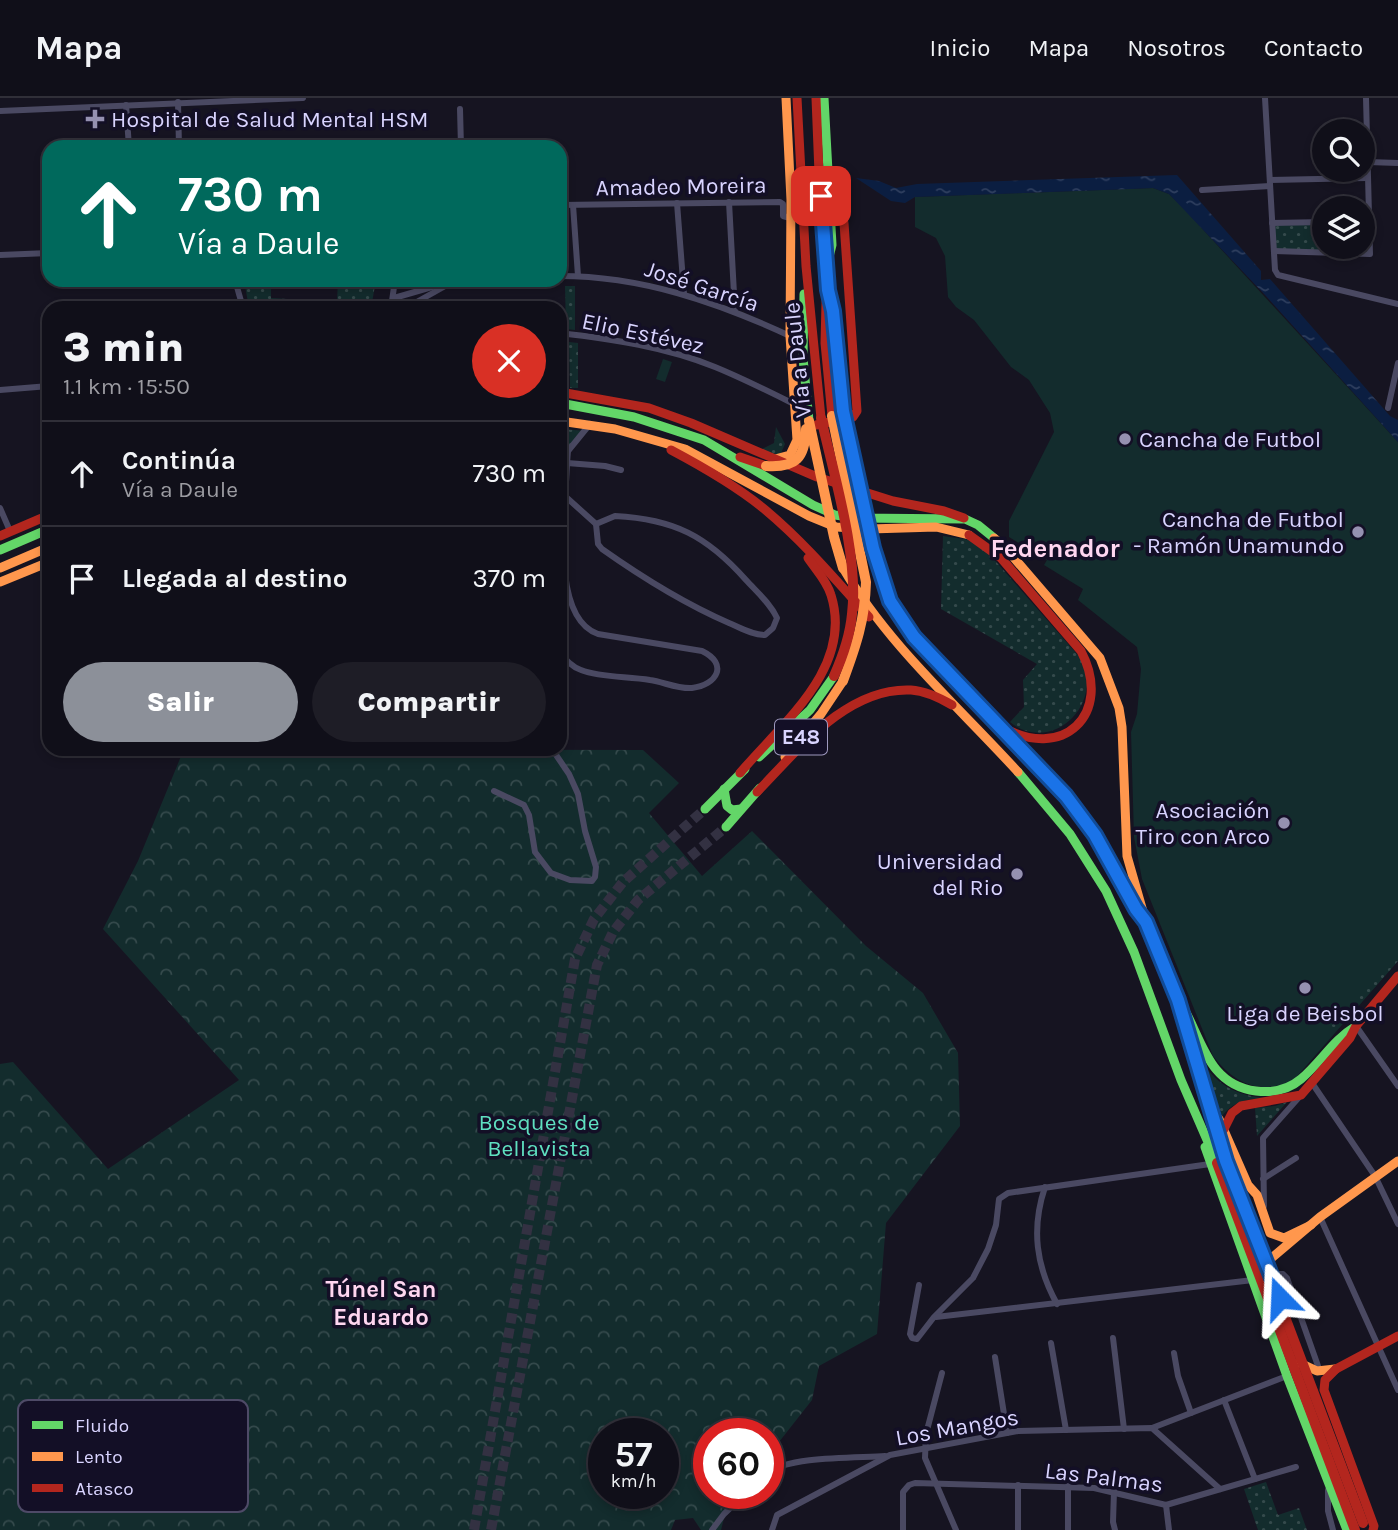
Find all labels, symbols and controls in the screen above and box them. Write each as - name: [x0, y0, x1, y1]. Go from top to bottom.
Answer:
- text: Mapa: [35, 29, 123, 67]
- text: Inicio: [929, 34, 990, 62]
- text: Mapa: [1028, 34, 1089, 62]
- text: Nosotros: [1127, 34, 1226, 62]
- text: Contacto: [1264, 34, 1363, 62]
- place label: Hospital de Salud Mental HSM: [111, 106, 429, 133]
- marker: Hospital de Salud Mental HSM: [85, 109, 105, 129]
- map controls: [1312, 119, 1375, 259]
- button: search: [1312, 119, 1375, 182]
- text: 730 m: [178, 166, 323, 223]
- pin: [791, 166, 851, 226]
- icon: ahead: [63, 168, 154, 259]
- street label: Amadeo Moreira: [595, 172, 767, 201]
- icon: arrive: [802, 177, 840, 215]
- button: layers: [1312, 196, 1375, 259]
- text: Vía a Daule: [178, 225, 339, 262]
- street label: José García: [641, 255, 762, 318]
- street label: Vía a Daule: [778, 301, 817, 419]
- street label: Elio Estévez: [579, 307, 706, 360]
- text: 3 min: [63, 322, 184, 372]
- button: close: [472, 324, 546, 398]
- text: 1.1 km · 15:50: [63, 373, 190, 400]
- place label: Cancha de Futbol: [1139, 426, 1321, 453]
- marker: Cancha de Futbol: [1117, 431, 1133, 447]
- text: Continúa: [122, 445, 236, 476]
- icon: ahead: [63, 455, 101, 493]
- text: 730 m: [473, 458, 546, 489]
- text: Vía a Daule: [122, 476, 238, 503]
- place label: Cancha de Futbol - Ramón Unamundo: [1133, 506, 1344, 559]
- marker: Cancha de Futbol - Ramón Unamundo: [1350, 524, 1366, 540]
- district label: Fedenador: [990, 533, 1120, 564]
- icon: arrive: [63, 560, 101, 598]
- text: Llegada al destino: [122, 563, 348, 594]
- text: 370 m: [473, 563, 546, 594]
- button: Salir: [63, 662, 298, 742]
- button: Compartir: [312, 662, 546, 742]
- road number: E48: [775, 720, 827, 754]
- place label: Asociación Tiro con Arco: [1136, 797, 1270, 850]
- marker: Asociación Tiro con Arco: [1276, 815, 1292, 831]
- place label: Universidad del Rio: [877, 848, 1003, 901]
- marker: Universidad del Rio: [1009, 866, 1025, 882]
- marker: Liga de Beisbol: [1297, 980, 1313, 996]
- place label: Liga de Beisbol: [1226, 1000, 1384, 1027]
- park label: Bosques de Bellavista: [478, 1109, 600, 1162]
- position arrow: [1243, 1261, 1317, 1335]
- district label: Túnel San Eduardo: [325, 1275, 437, 1331]
- legend: [18, 1400, 248, 1512]
- street label: Los Mangos: [893, 1403, 1021, 1452]
- text: Fluido: [75, 1415, 129, 1437]
- speed limit sign: 60: [693, 1418, 784, 1509]
- text: 57: [615, 1434, 652, 1475]
- text: Lento: [75, 1446, 123, 1468]
- street label: Las Palmas: [1043, 1457, 1165, 1498]
- text: km/h: [611, 1470, 656, 1492]
- text: Atasco: [75, 1478, 134, 1500]

